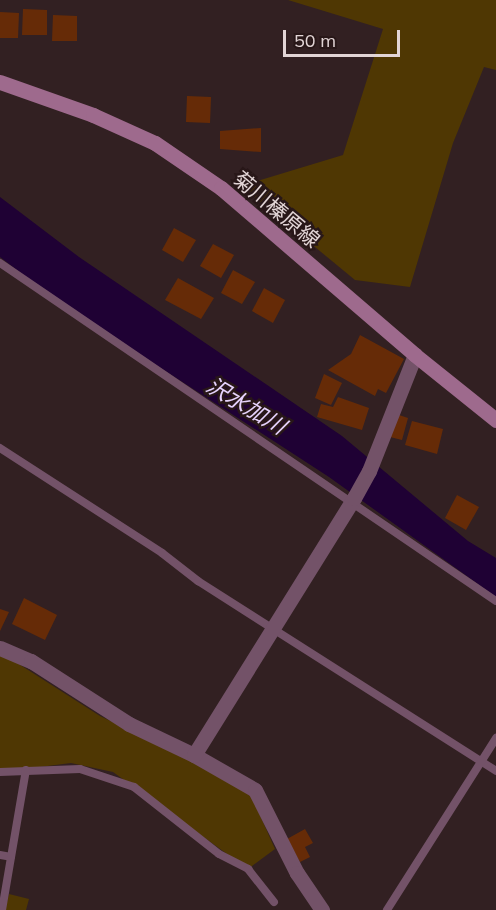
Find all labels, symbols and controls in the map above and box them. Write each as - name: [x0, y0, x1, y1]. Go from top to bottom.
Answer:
- scale bar: [286, 18, 403, 56]
- text: 50 m: [294, 29, 336, 52]
- street label: 菊川榛原線: [229, 166, 325, 252]
- water label: 沢水加川: [201, 372, 291, 440]

